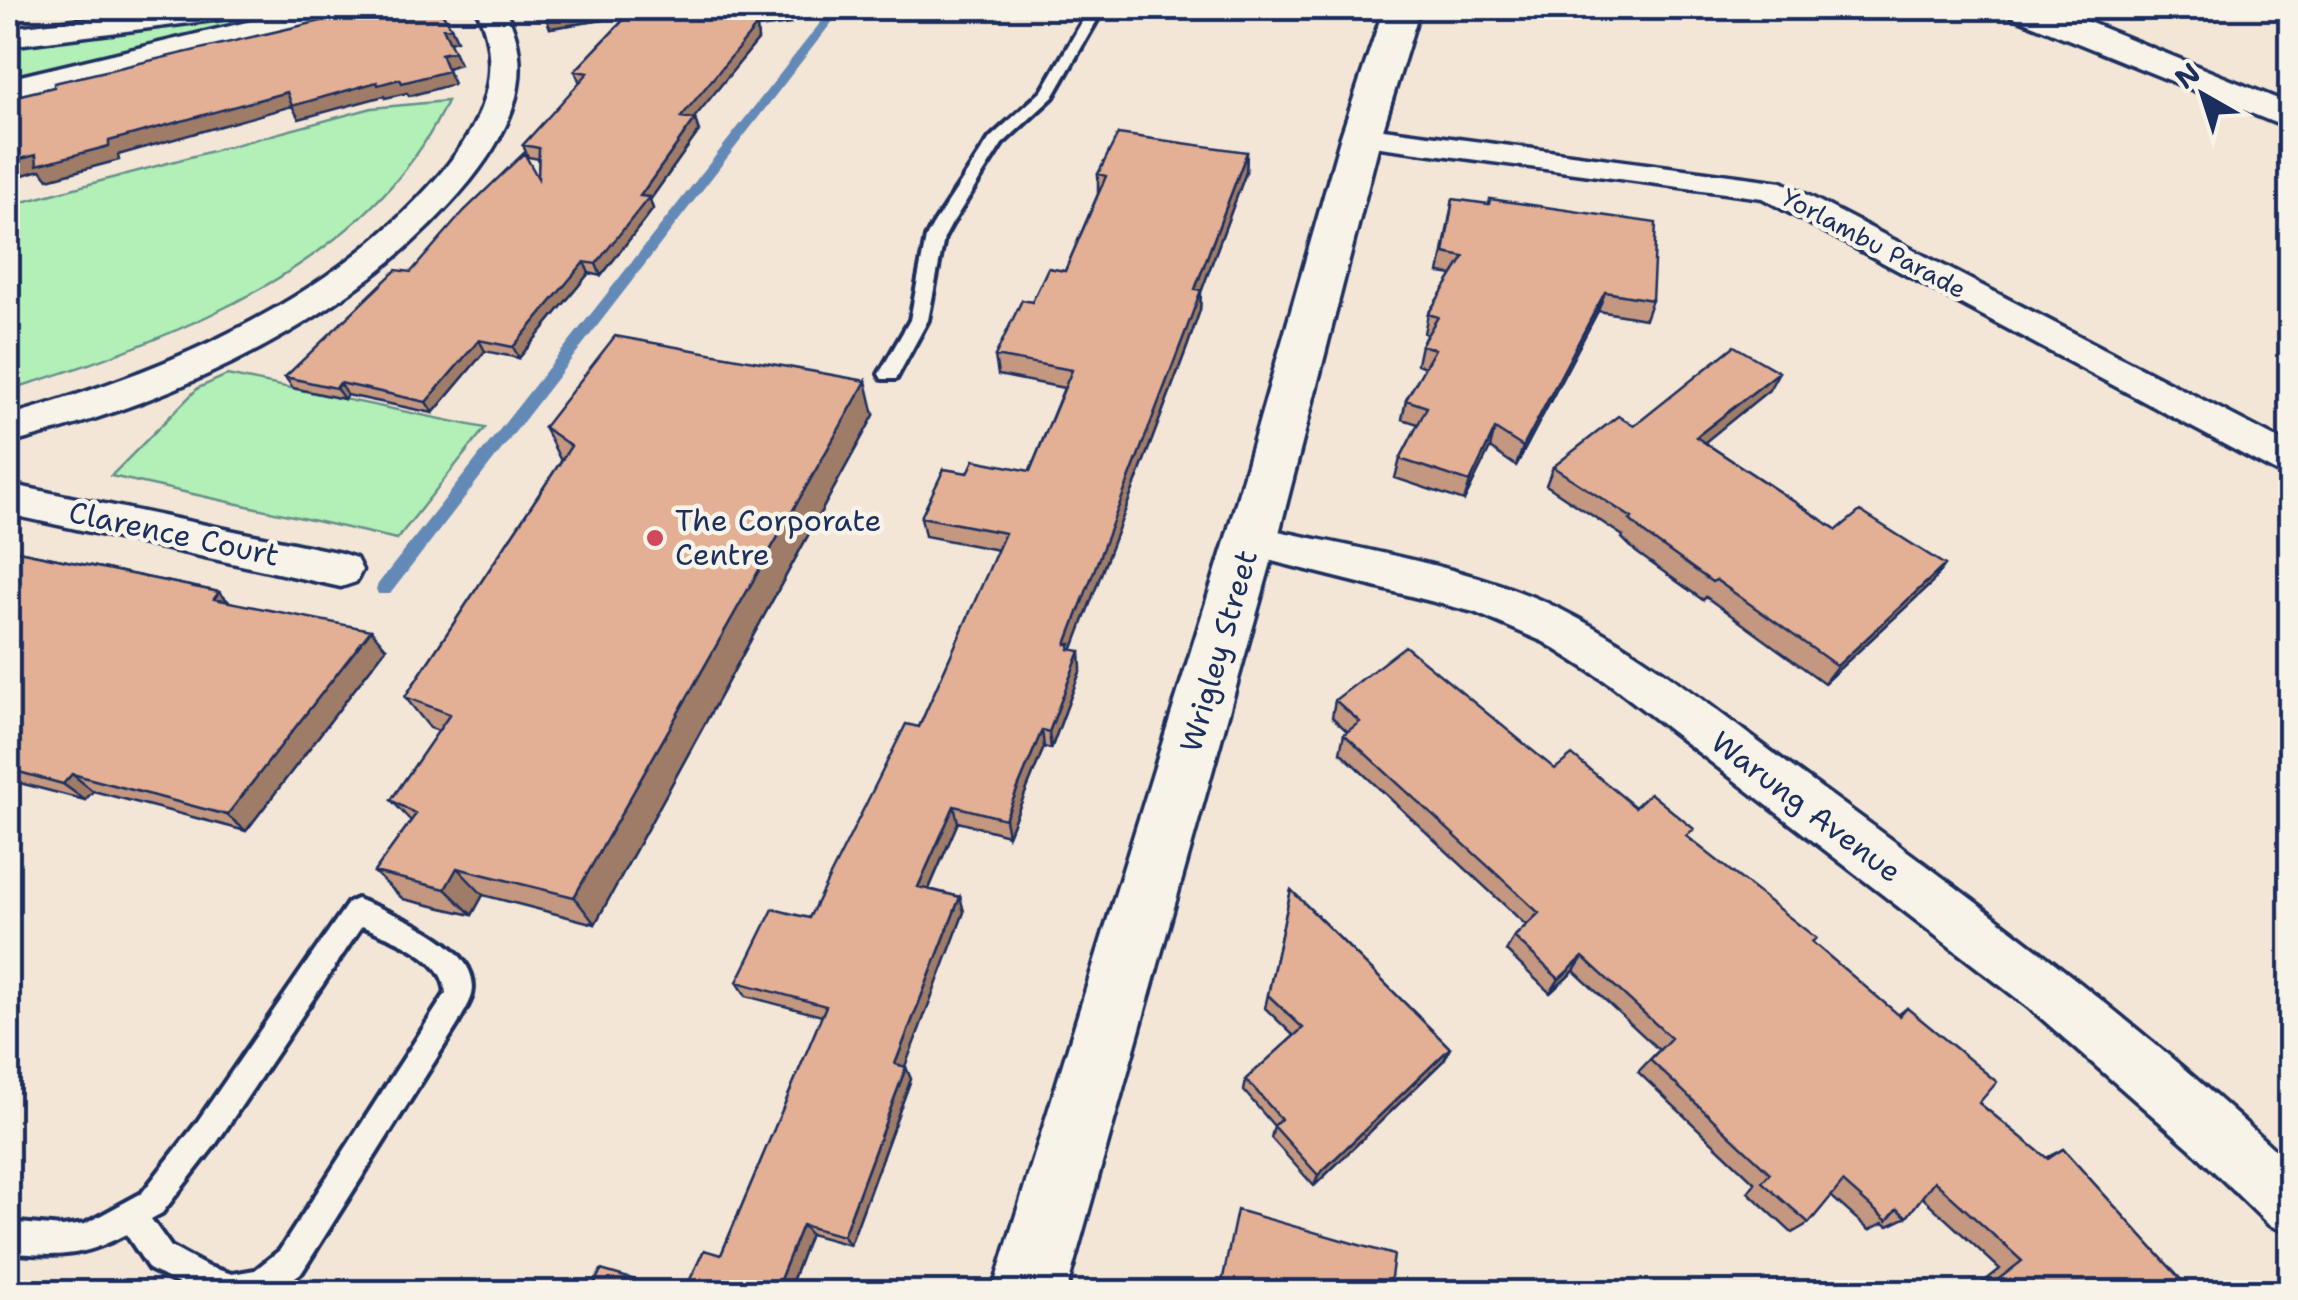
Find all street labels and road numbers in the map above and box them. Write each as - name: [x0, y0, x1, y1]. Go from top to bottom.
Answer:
- street label: Yorlambu Parade: [1776, 180, 1972, 306]
- street label: Clarence Court: [65, 491, 283, 576]
- street label: Wrigley Street: [1170, 545, 1267, 757]
- street label: Warung Avenue: [1703, 721, 1910, 892]

